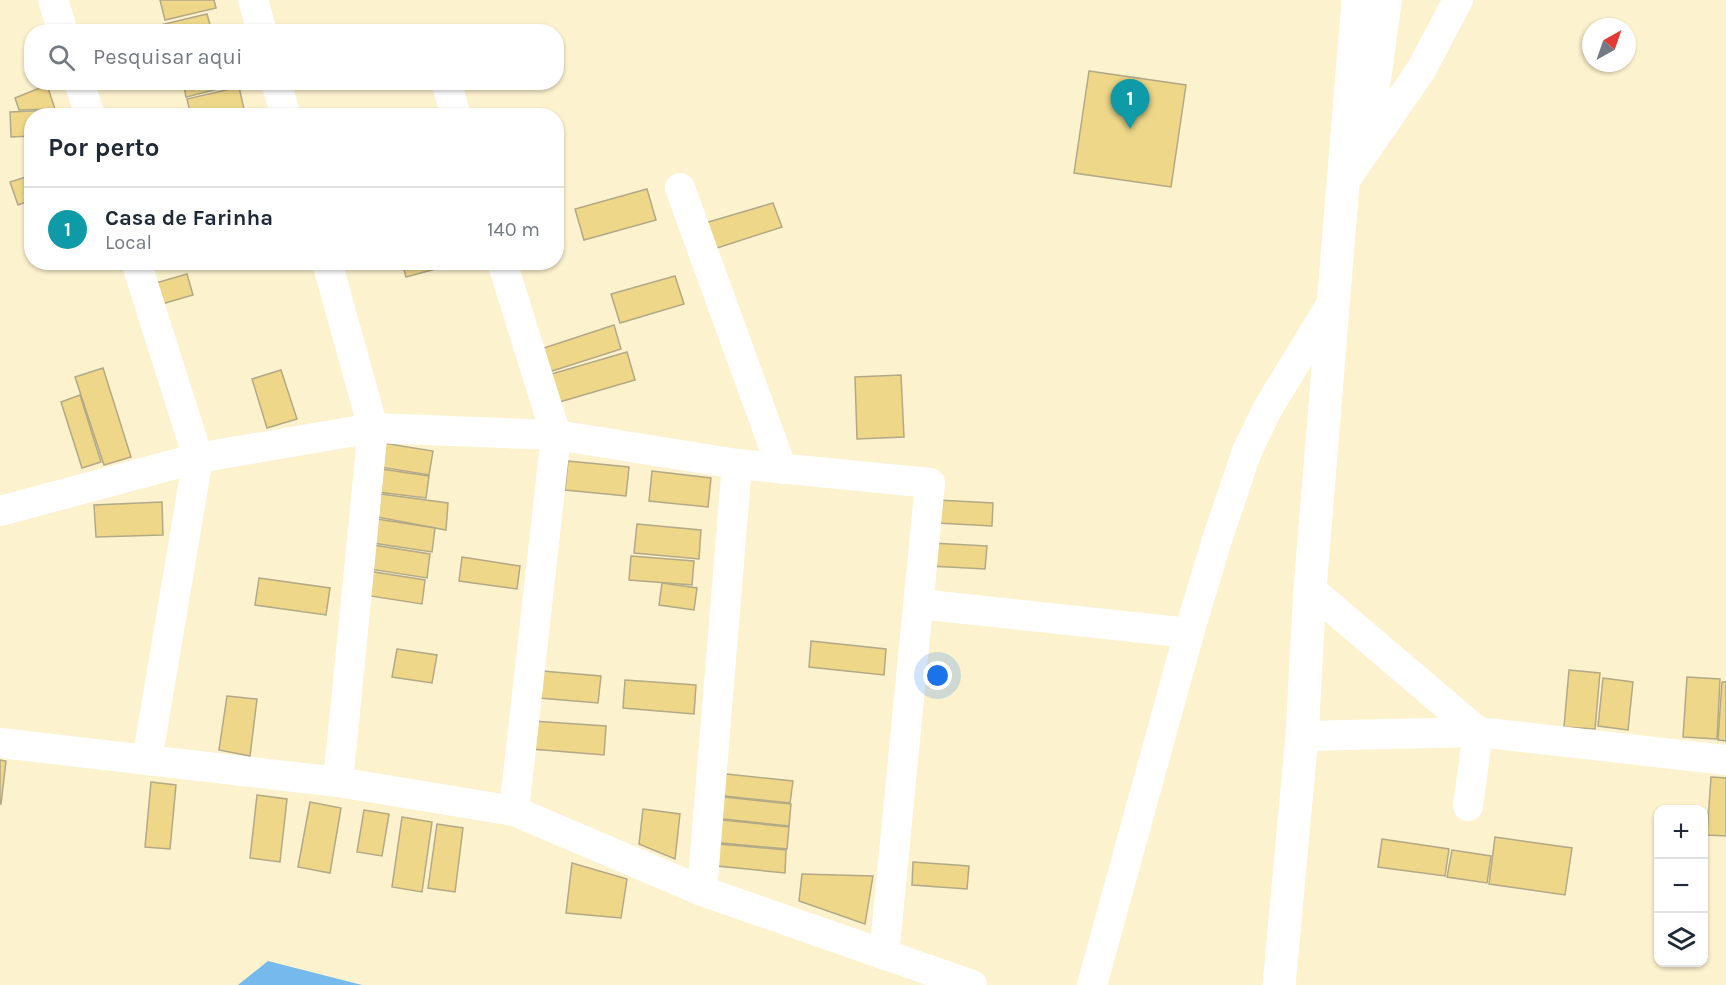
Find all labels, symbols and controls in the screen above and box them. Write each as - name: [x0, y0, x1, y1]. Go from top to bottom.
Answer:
- north arrow: [1582, 18, 1636, 72]
- search box: [24, 24, 564, 90]
- icon: search: [45, 41, 78, 74]
- text: Pesquisar aqui: [93, 44, 242, 70]
- pin: 1: [1110, 80, 1150, 129]
- text: Por perto: [48, 132, 159, 163]
- text: Casa de Farinha: [105, 205, 273, 231]
- text: 1: [64, 218, 71, 241]
- text: 140 m: [487, 218, 540, 241]
- text: Local: [105, 231, 152, 254]
- your location: [923, 661, 952, 690]
- map controls: [1654, 805, 1708, 967]
- button: +: [1654, 805, 1708, 859]
- button: −: [1654, 859, 1708, 913]
- button: layers: [1654, 913, 1708, 967]

